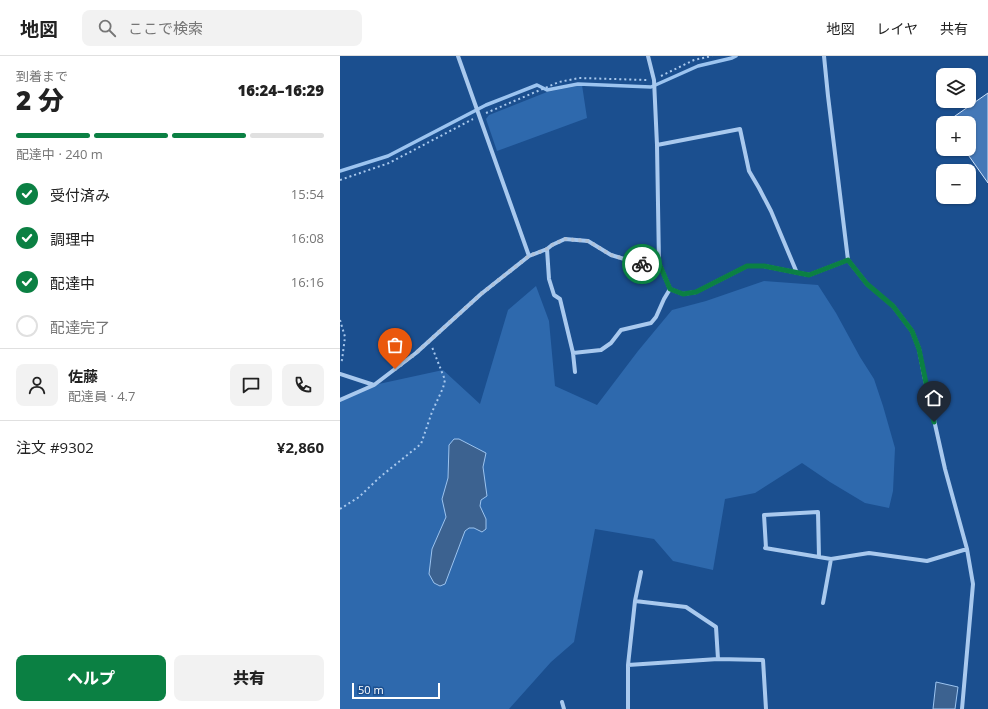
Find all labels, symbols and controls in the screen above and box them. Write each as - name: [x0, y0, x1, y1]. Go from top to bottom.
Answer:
- search box: [82, 10, 362, 46]
- text: 地図: [20, 16, 58, 42]
- icon: search: [96, 17, 118, 39]
- text: ここで検索: [128, 18, 203, 38]
- text: 地図: [826, 19, 854, 38]
- text: レイヤ: [876, 19, 918, 38]
- text: 共有: [940, 19, 968, 38]
- text: 到着まで: [16, 67, 68, 85]
- map controls: [936, 68, 976, 204]
- button: layers: [936, 68, 976, 108]
- text: 16:24–16:29: [238, 80, 324, 100]
- text: 2 分: [16, 82, 64, 118]
- button: +: [936, 116, 976, 156]
- text: 配達中 · 240 m: [16, 145, 103, 163]
- button: −: [936, 164, 976, 204]
- icon: check: [16, 183, 38, 205]
- text: 受付済み: [50, 185, 110, 205]
- text: 15:54: [291, 185, 324, 203]
- icon: check: [16, 227, 38, 249]
- text: 調理中: [50, 229, 95, 249]
- text: 16:08: [291, 229, 324, 247]
- courier: [622, 244, 662, 284]
- icon: bike: [631, 253, 653, 275]
- icon: check: [16, 271, 38, 293]
- text: 配達中: [50, 273, 95, 293]
- text: 16:16: [291, 273, 324, 291]
- text: 配達完了: [50, 317, 110, 337]
- pin: [378, 328, 412, 369]
- icon: bag: [384, 334, 406, 356]
- button: person: [16, 364, 58, 406]
- button: chat: [230, 364, 272, 406]
- button: phone: [282, 364, 324, 406]
- text: 佐藤: [68, 366, 98, 386]
- pin: [917, 381, 951, 422]
- text: 配達員 · 4.7: [68, 387, 135, 405]
- icon: home: [923, 387, 945, 409]
- text: 注文 #9302: [16, 437, 94, 457]
- text: ¥2,860: [277, 437, 324, 457]
- button: ヘルプ: [16, 655, 166, 701]
- button: 共有: [174, 655, 324, 701]
- scale bar: [352, 681, 440, 700]
- text: 50 m: [358, 682, 384, 697]

